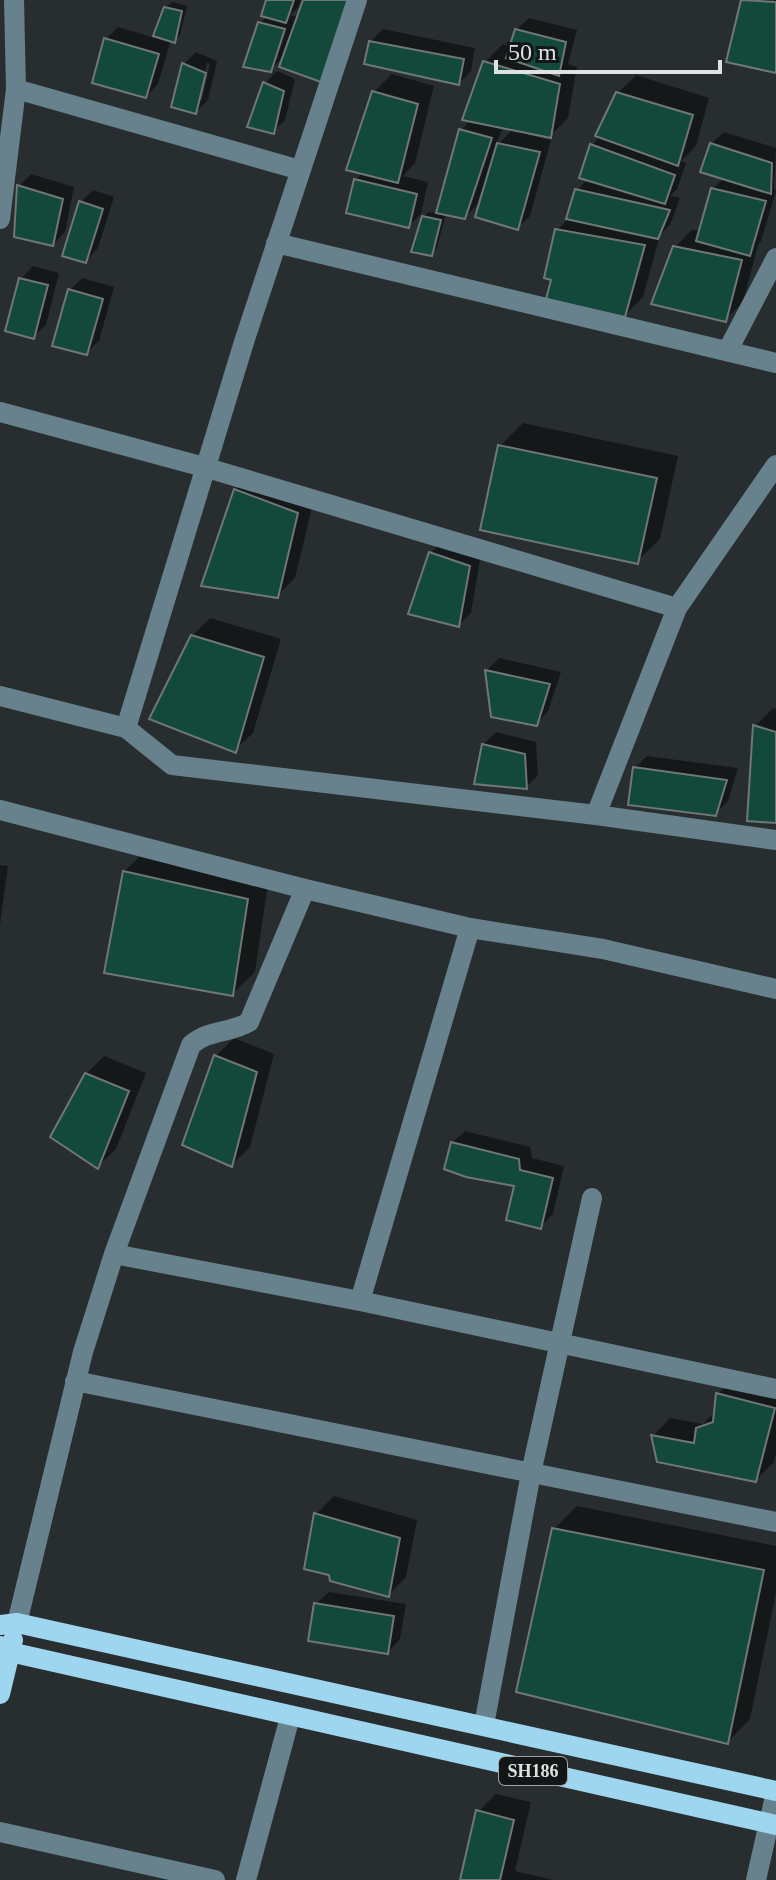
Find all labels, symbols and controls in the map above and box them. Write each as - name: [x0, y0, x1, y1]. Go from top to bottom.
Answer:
- scale bar: [496, 24, 720, 74]
- text: 50 m: [508, 39, 557, 65]
- road number: SH186: [499, 1757, 567, 1785]

